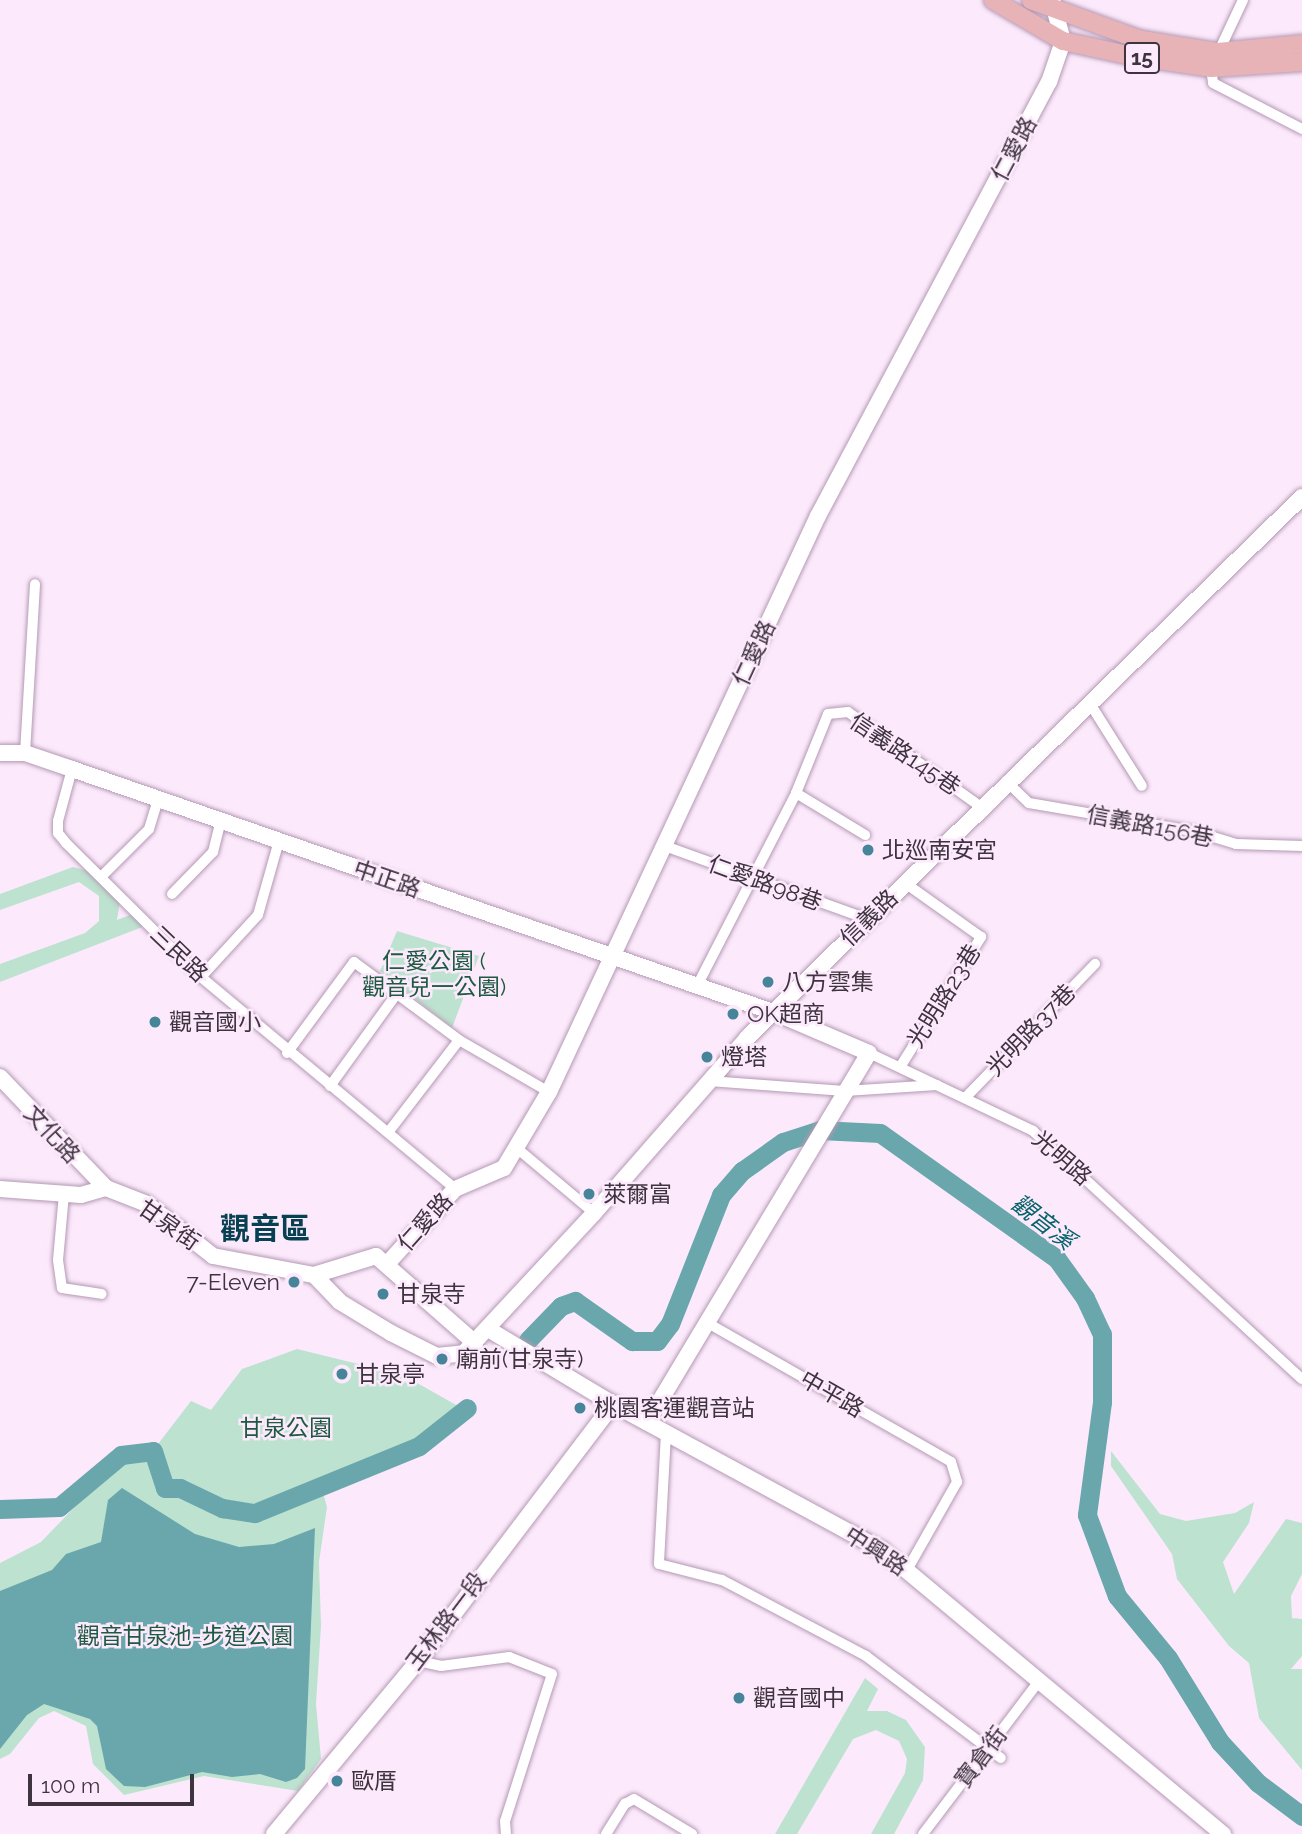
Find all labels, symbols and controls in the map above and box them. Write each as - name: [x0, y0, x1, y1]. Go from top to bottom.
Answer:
- road number: 15: [1123, 41, 1161, 76]
- street label: 仁愛路: [986, 112, 1042, 186]
- street label: 仁愛路: [727, 616, 781, 690]
- street label: 信義路145巷: [845, 707, 965, 801]
- street label: 信義路156巷: [1084, 800, 1216, 852]
- place label: 北巡南安宮: [882, 836, 997, 864]
- marker: 北巡南安宮: [860, 842, 876, 858]
- street label: 仁愛路98巷: [704, 850, 826, 916]
- street label: 中正路: [350, 855, 424, 903]
- street label: 信義路: [835, 884, 903, 952]
- street label: 三民路: [145, 920, 213, 988]
- street label: 光明路23巷: [901, 939, 987, 1053]
- park label: 仁愛公園 ( 觀音兒一公園): [362, 947, 506, 1001]
- place label: 八方雲集: [782, 968, 874, 996]
- marker: 八方雲集: [760, 974, 776, 990]
- street label: 光明路37巷: [981, 979, 1081, 1081]
- place label: OK超商: [747, 1000, 825, 1028]
- marker: OK超商: [725, 1006, 741, 1022]
- place label: 觀音國小: [169, 1008, 261, 1036]
- marker: 觀音國小: [147, 1014, 163, 1030]
- place label: 燈塔: [721, 1043, 767, 1071]
- marker: 燈塔: [699, 1049, 715, 1065]
- street label: 文化路: [18, 1099, 86, 1169]
- street label: 光明路: [1027, 1125, 1097, 1191]
- place label: 萊爾富: [603, 1180, 672, 1208]
- marker: 萊爾富: [581, 1186, 597, 1202]
- street label: 仁愛路: [392, 1187, 458, 1257]
- water label: 觀音溪: [1006, 1188, 1080, 1256]
- street label: 甘泉街: [133, 1194, 205, 1256]
- district label: 觀音區: [220, 1211, 310, 1247]
- place label: 7-Eleven: [186, 1268, 280, 1296]
- marker: 7-Eleven: [286, 1274, 302, 1290]
- place label: 甘泉寺: [397, 1280, 466, 1308]
- marker: 甘泉寺: [375, 1286, 391, 1302]
- place label: 廟前(甘泉寺): [456, 1345, 583, 1373]
- marker: 廟前(甘泉寺): [434, 1351, 450, 1367]
- place label: 甘泉亭: [356, 1360, 425, 1388]
- street label: 中平路: [795, 1365, 869, 1423]
- marker: 甘泉亭: [334, 1366, 350, 1382]
- place label: 桃園客運觀音站: [594, 1394, 755, 1422]
- marker: 桃園客運觀音站: [572, 1400, 588, 1416]
- park label: 甘泉公園: [240, 1414, 332, 1442]
- street label: 中興路: [840, 1521, 912, 1581]
- street label: 玉林路一段: [400, 1567, 492, 1675]
- park label: 觀音甘泉池-步道公園: [77, 1622, 293, 1650]
- place label: 觀音國中: [753, 1684, 845, 1712]
- marker: 觀音國中: [731, 1690, 747, 1706]
- street label: 寶倉街: [949, 1721, 1013, 1793]
- scale bar: [32, 1760, 198, 1804]
- place label: 歐厝: [351, 1767, 397, 1795]
- text: 100 m: [41, 1773, 100, 1798]
- marker: 歐厝: [329, 1773, 345, 1789]

